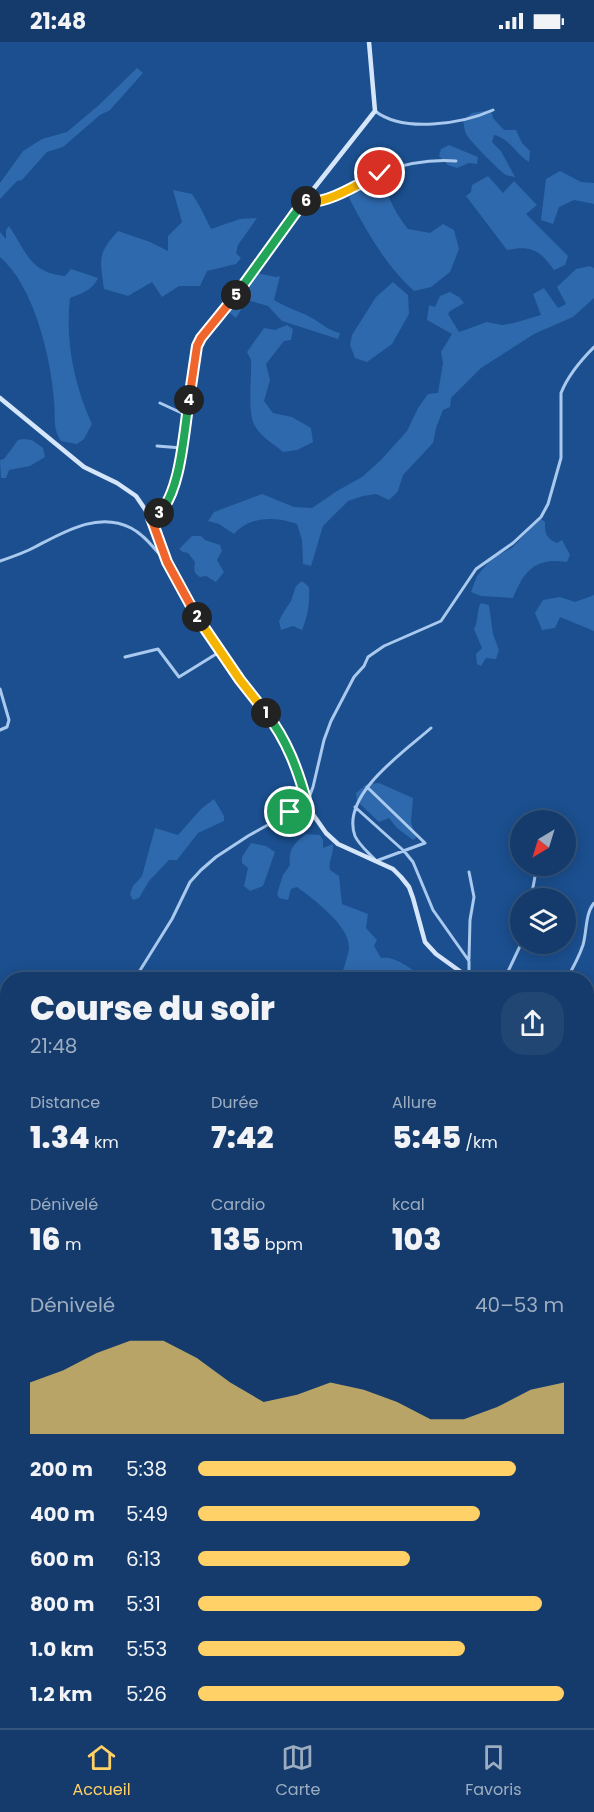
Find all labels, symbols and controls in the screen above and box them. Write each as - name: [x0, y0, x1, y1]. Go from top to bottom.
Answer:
- text: 21:48: [30, 6, 86, 37]
- pin: [354, 147, 405, 198]
- icon: check: [363, 156, 396, 189]
- pin: 6: [291, 186, 321, 216]
- text: 6: [301, 189, 311, 212]
- pin: 5: [221, 280, 251, 310]
- text: 5: [231, 283, 241, 306]
- pin: 4: [174, 385, 204, 415]
- text: 4: [184, 388, 194, 411]
- pin: 3: [144, 498, 174, 528]
- text: 3: [154, 501, 164, 524]
- pin: 2: [182, 602, 212, 632]
- text: 2: [192, 605, 202, 628]
- pin: 1: [251, 698, 281, 728]
- text: 1: [263, 701, 269, 724]
- pin: [264, 786, 315, 837]
- icon: arrive: [273, 795, 306, 828]
- north arrow: [510, 810, 576, 876]
- map controls: [510, 810, 576, 954]
- button: layers: [510, 888, 576, 954]
- text: Course du soir: [30, 985, 275, 1032]
- button: share: [501, 992, 564, 1055]
- text: 21:48: [30, 1032, 77, 1060]
- text: Distance: [30, 1091, 100, 1114]
- text: Durée: [211, 1091, 258, 1114]
- text: Allure: [392, 1091, 437, 1114]
- text: 1.34: [30, 1116, 90, 1159]
- text: 7:42: [211, 1116, 274, 1159]
- text: 5:45: [392, 1116, 461, 1159]
- text: km: [90, 1131, 119, 1154]
- text: /km: [461, 1131, 498, 1154]
- text: Dénivelé: [30, 1193, 98, 1216]
- text: Cardio: [211, 1193, 265, 1216]
- text: kcal: [392, 1193, 425, 1216]
- text: 16: [30, 1218, 61, 1261]
- text: 135: [211, 1218, 261, 1261]
- text: 103: [392, 1218, 442, 1261]
- text: m: [61, 1233, 81, 1256]
- text: bpm: [261, 1233, 303, 1256]
- text: Dénivelé: [30, 1291, 115, 1319]
- text: 40–53 m: [475, 1291, 564, 1319]
- text: 200 m: [30, 1455, 93, 1483]
- text: 5:38: [126, 1455, 167, 1483]
- text: 400 m: [30, 1500, 95, 1528]
- text: 5:49: [126, 1500, 168, 1528]
- text: 600 m: [30, 1545, 94, 1573]
- text: 6:13: [126, 1545, 161, 1573]
- text: 800 m: [30, 1590, 94, 1618]
- text: 5:31: [126, 1590, 161, 1618]
- text: 1.0 km: [30, 1635, 94, 1663]
- text: 5:53: [126, 1635, 167, 1663]
- text: 1.2 km: [30, 1680, 92, 1708]
- text: 5:26: [126, 1680, 167, 1708]
- tab: Accueil: [72, 1741, 131, 1802]
- tab: Carte: [275, 1741, 320, 1802]
- tab: Favoris: [465, 1741, 522, 1802]

